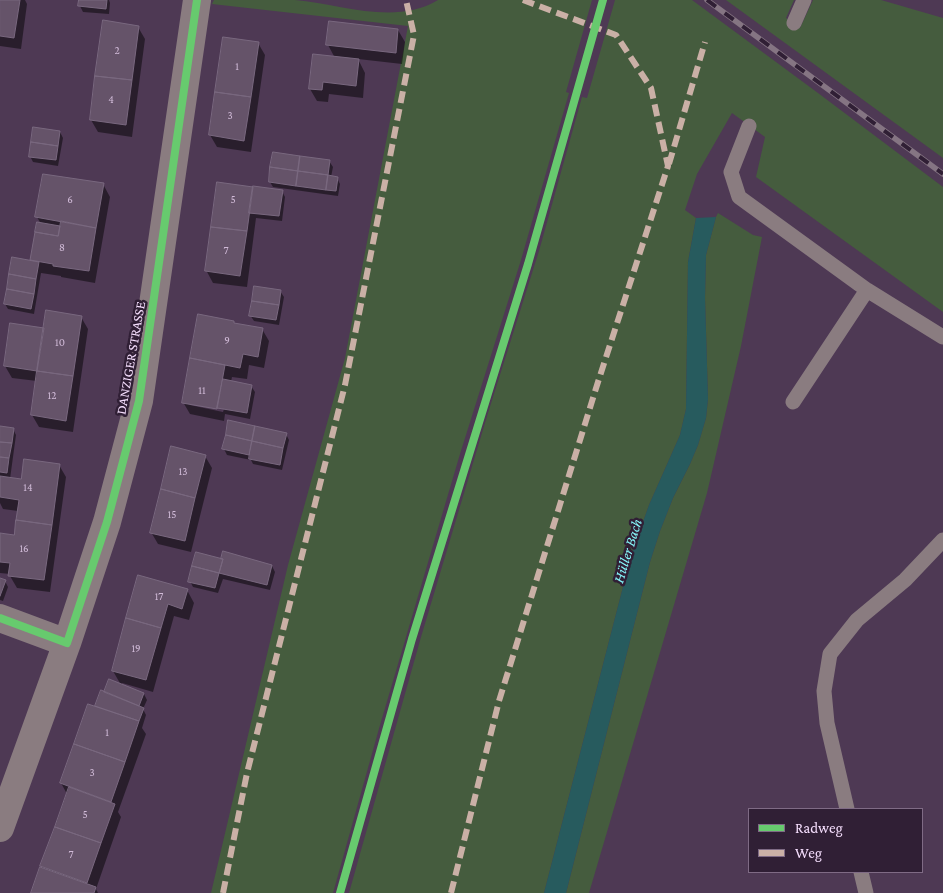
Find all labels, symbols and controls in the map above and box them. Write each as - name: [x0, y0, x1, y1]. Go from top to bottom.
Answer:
- house number: 2: [114, 44, 120, 58]
- house number: 1: [235, 60, 239, 74]
- house number: 4: [108, 93, 114, 107]
- house number: 3: [227, 109, 233, 123]
- house number: 6: [67, 193, 73, 207]
- house number: 5: [230, 193, 236, 207]
- house number: 8: [59, 241, 65, 255]
- house number: 7: [223, 244, 229, 258]
- street label: DANZIGER STRASSE: [113, 300, 149, 416]
- house number: 9: [224, 334, 230, 348]
- house number: 10: [55, 336, 65, 350]
- house number: 11: [198, 384, 206, 398]
- house number: 12: [48, 389, 56, 403]
- house number: 13: [179, 465, 187, 479]
- house number: 14: [23, 481, 33, 495]
- house number: 15: [168, 508, 176, 522]
- water label: Hüller Bach: [610, 517, 646, 585]
- house number: 16: [19, 542, 29, 556]
- house number: 17: [155, 590, 163, 604]
- house number: 19: [131, 642, 141, 656]
- house number: 1: [105, 726, 109, 740]
- house number: 3: [89, 766, 95, 780]
- house number: 5: [82, 808, 88, 822]
- legend: [748, 808, 923, 873]
- text: Radweg: [795, 820, 843, 836]
- text: Weg: [795, 845, 822, 861]
- house number: 7: [68, 848, 74, 862]

